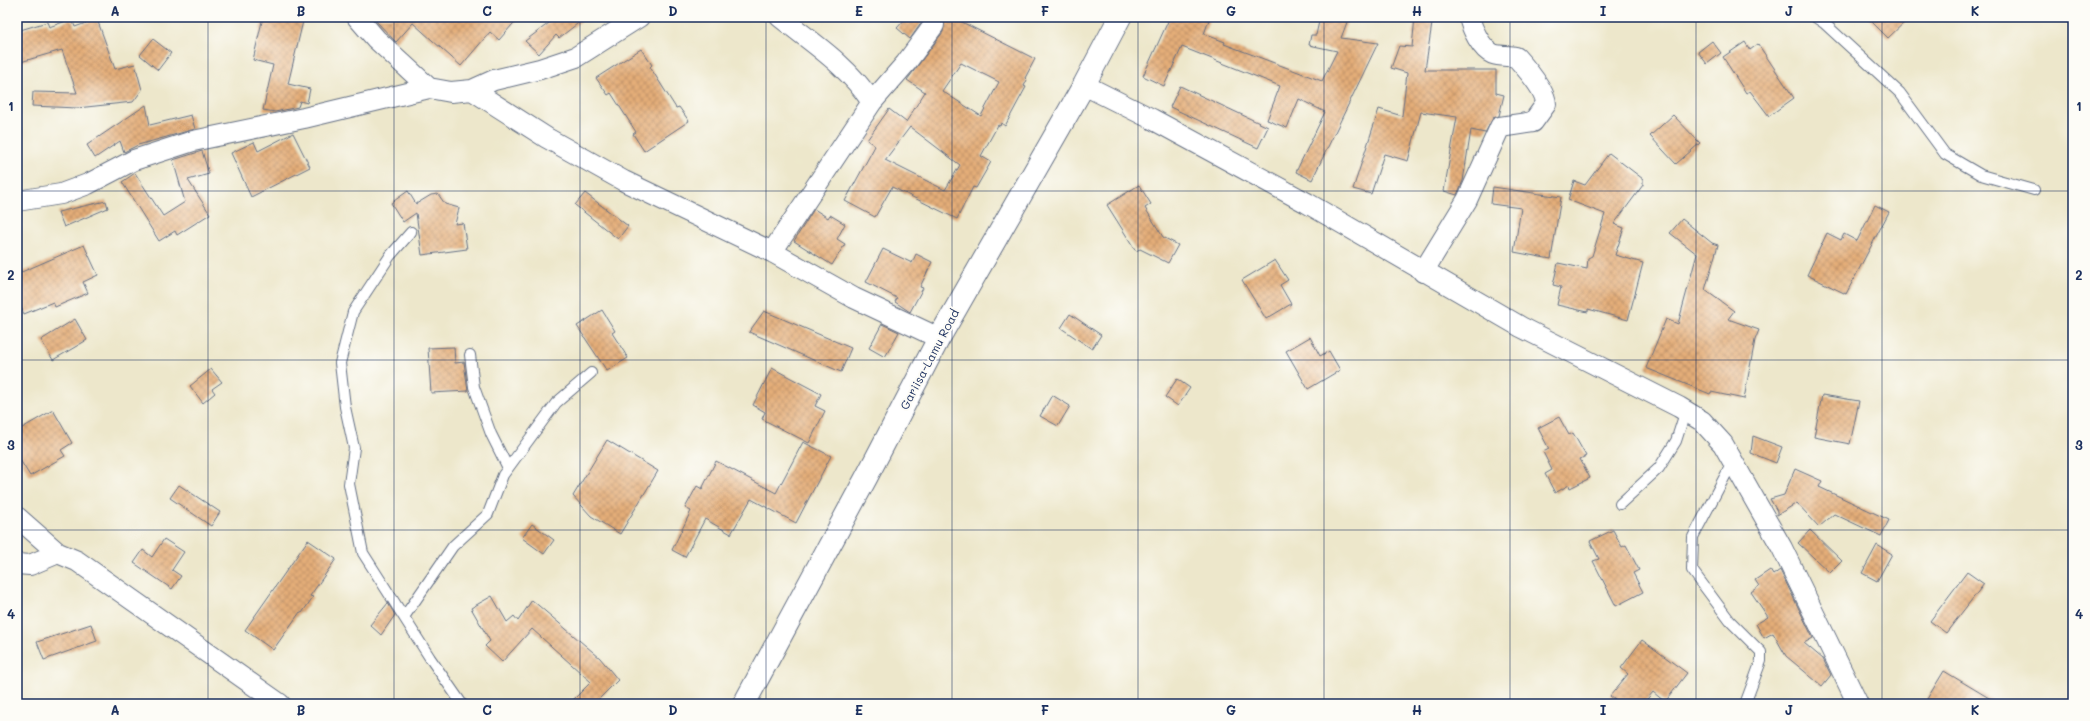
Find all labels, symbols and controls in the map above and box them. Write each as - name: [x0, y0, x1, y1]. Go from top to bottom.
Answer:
- text: A: [110, 2, 120, 19]
- text: B: [297, 2, 306, 19]
- text: C: [482, 2, 492, 19]
- text: D: [668, 2, 678, 19]
- text: E: [855, 2, 863, 19]
- text: F: [1041, 2, 1049, 19]
- text: G: [1226, 2, 1236, 19]
- text: H: [1412, 2, 1422, 19]
- text: I: [1600, 2, 1607, 19]
- text: J: [1785, 2, 1793, 19]
- text: K: [1971, 2, 1980, 19]
- text: 1: [8, 97, 14, 114]
- text: 1: [2076, 97, 2082, 114]
- text: 2: [7, 266, 15, 283]
- text: 2: [2075, 266, 2083, 283]
- street label: Gariisa-Lamu Road: [896, 306, 962, 412]
- text: 3: [7, 436, 15, 453]
- text: 3: [2075, 436, 2083, 453]
- text: 4: [7, 605, 15, 622]
- text: 4: [2075, 605, 2083, 622]
- text: A: [110, 701, 120, 718]
- text: B: [297, 701, 306, 718]
- text: C: [482, 701, 492, 718]
- text: D: [668, 701, 678, 718]
- text: E: [855, 701, 863, 718]
- text: F: [1041, 701, 1049, 718]
- text: G: [1226, 701, 1236, 718]
- text: H: [1412, 701, 1422, 718]
- text: I: [1600, 701, 1607, 718]
- text: J: [1785, 701, 1793, 718]
- text: K: [1971, 701, 1980, 718]

